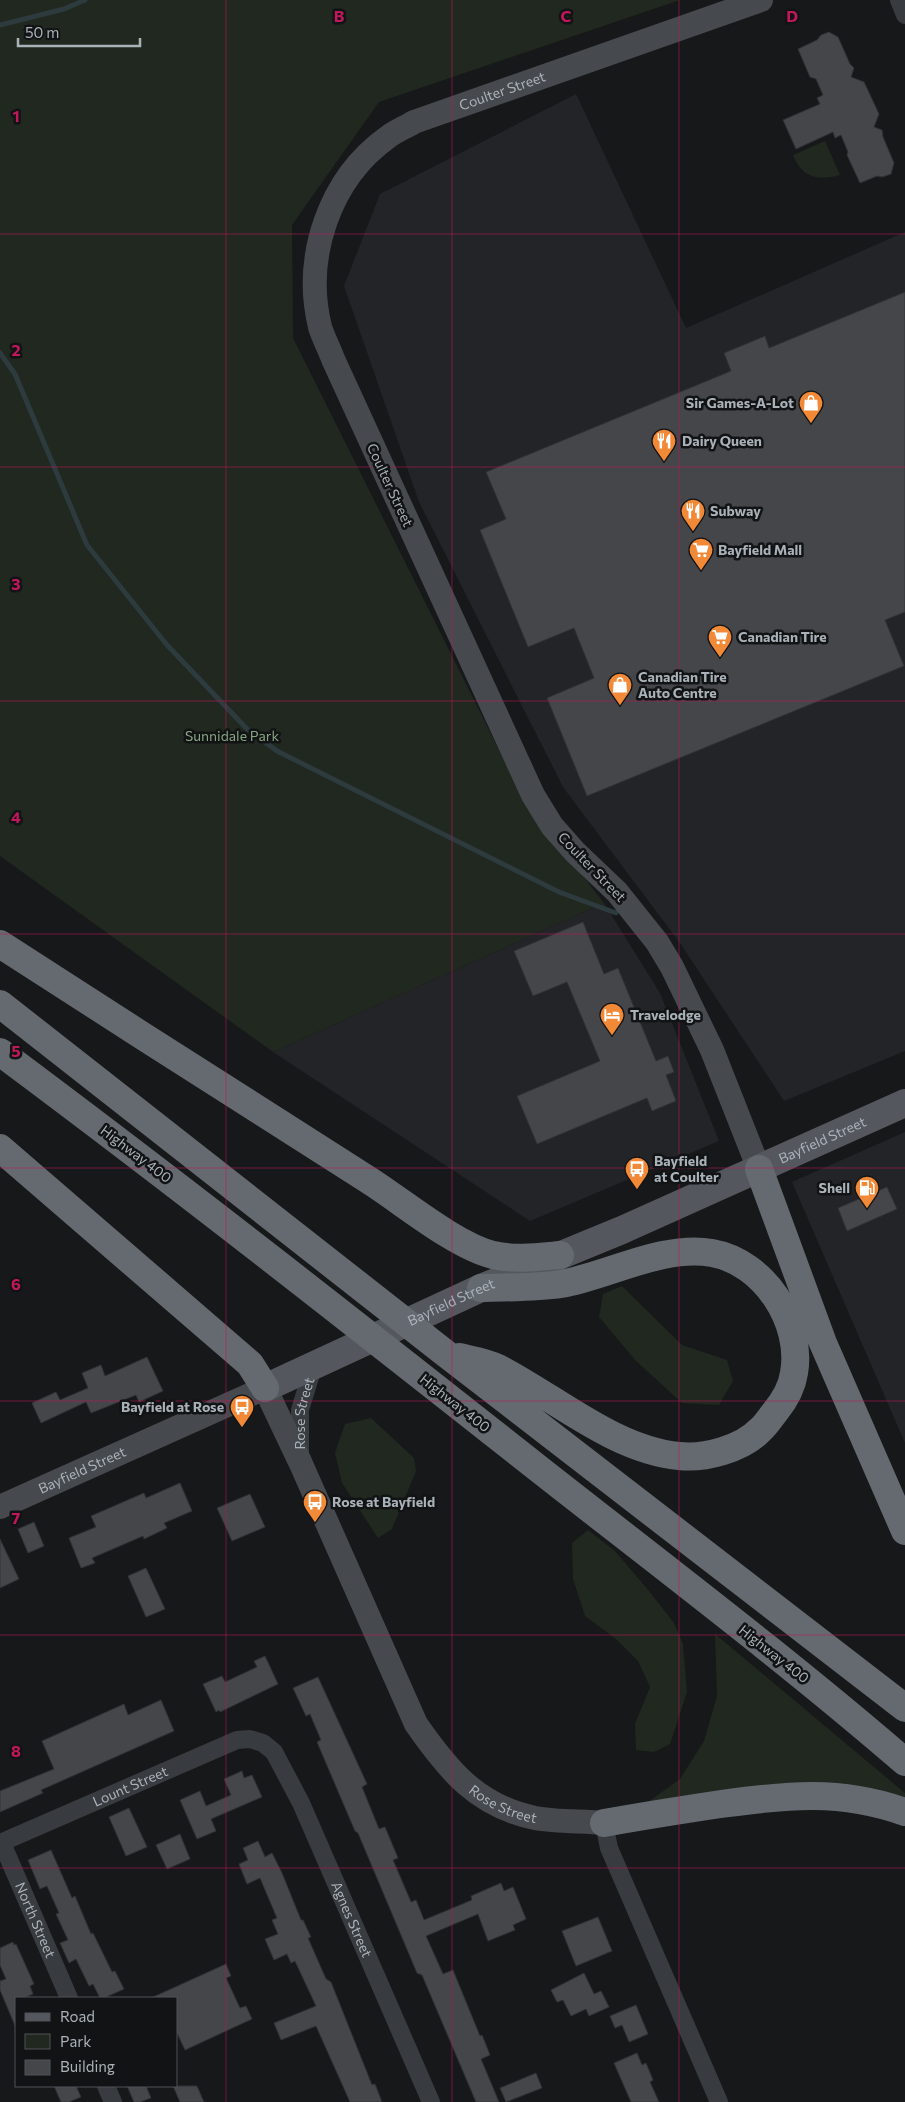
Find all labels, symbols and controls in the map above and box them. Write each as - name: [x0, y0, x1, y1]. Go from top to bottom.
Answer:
- text: B: [334, 6, 345, 25]
- text: C: [561, 6, 572, 25]
- text: D: [786, 6, 798, 25]
- scale bar: [18, 15, 140, 47]
- text: 50 m: [25, 23, 59, 41]
- street label: Coulter Street: [457, 67, 548, 113]
- text: 1: [12, 106, 20, 125]
- text: 2: [11, 340, 21, 359]
- shop icon: Sir Games-A-Lot: [798, 390, 824, 424]
- place label: Sir Games-A-Lot: [686, 394, 794, 411]
- restaurant icon: Dairy Queen: [651, 428, 677, 462]
- place label: Dairy Queen: [682, 432, 762, 449]
- street label: Coulter Street: [364, 440, 417, 529]
- restaurant icon: Subway: [680, 498, 706, 532]
- place label: Subway: [710, 502, 761, 519]
- supermarket icon: Bayfield Mall: [688, 537, 714, 571]
- place label: Bayfield Mall: [718, 541, 802, 558]
- text: 3: [11, 574, 21, 593]
- supermarket icon: Canadian Tire: [707, 624, 733, 658]
- place label: Canadian Tire: [738, 628, 827, 645]
- place label: Canadian Tire Auto Centre: [638, 668, 727, 701]
- shop icon: Canadian Tire Auto Centre: [607, 672, 633, 706]
- park label: Sunnidale Park: [185, 727, 279, 744]
- text: 4: [11, 807, 21, 826]
- street label: Coulter Street: [555, 828, 630, 905]
- hotel icon: Travelodge: [599, 1002, 625, 1036]
- place label: Travelodge: [630, 1006, 701, 1023]
- text: 5: [11, 1041, 21, 1060]
- street label: Bayfield Street: [776, 1113, 869, 1167]
- street label: Highway 400: [97, 1121, 175, 1186]
- place label: Bayfield at Coulter: [654, 1152, 719, 1185]
- bus stop icon: Bayfield at Coulter: [624, 1156, 650, 1190]
- fuel station icon: Shell: [854, 1175, 880, 1209]
- place label: Shell: [818, 1179, 850, 1196]
- text: 6: [11, 1274, 21, 1293]
- street label: Bayfield Street: [405, 1274, 497, 1329]
- street label: Highway 400: [417, 1370, 494, 1435]
- street label: Rose Street: [291, 1375, 318, 1450]
- bus stop icon: Bayfield at Rose: [229, 1394, 255, 1428]
- place label: Bayfield at Rose: [121, 1398, 224, 1415]
- street label: Bayfield Street: [36, 1443, 128, 1497]
- bus stop icon: Rose at Bayfield: [302, 1489, 328, 1523]
- place label: Rose at Bayfield: [332, 1493, 435, 1510]
- text: 7: [12, 1508, 21, 1527]
- street label: Highway 400: [736, 1621, 813, 1686]
- text: 8: [11, 1741, 21, 1760]
- street label: Lount Street: [90, 1762, 170, 1810]
- street label: Rose Street: [466, 1781, 539, 1826]
- street label: Agnes Street: [328, 1879, 376, 1960]
- street label: North Street: [12, 1880, 60, 1961]
- legend: [15, 1997, 178, 2087]
- text: Road: [60, 2007, 95, 2025]
- text: Park: [60, 2032, 91, 2050]
- text: Building: [60, 2057, 115, 2075]

